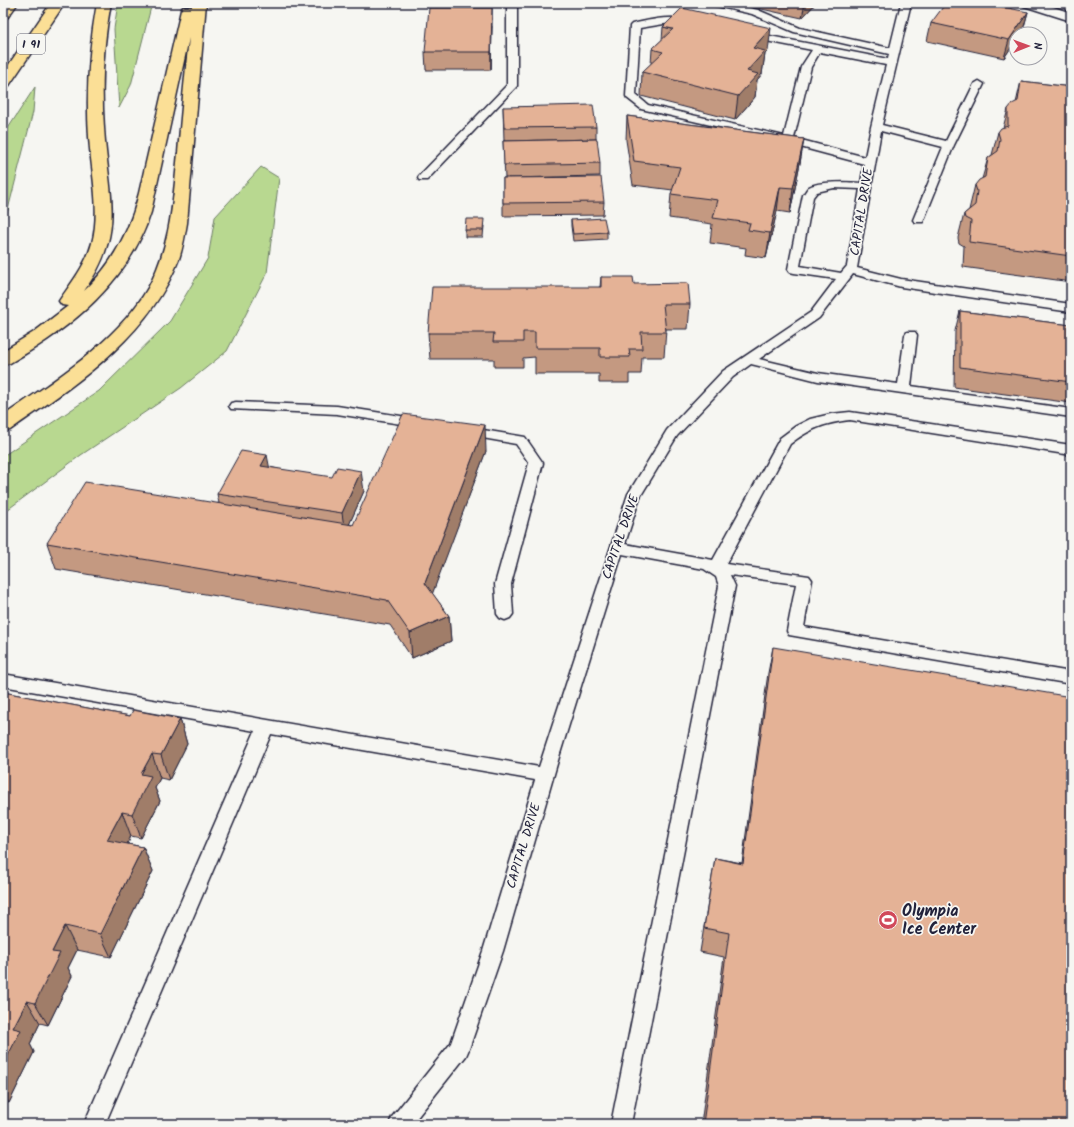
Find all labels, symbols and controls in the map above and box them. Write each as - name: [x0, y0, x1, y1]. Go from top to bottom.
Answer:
- north arrow: [1008, 26, 1048, 66]
- road number: I 91: [17, 34, 45, 54]
- text: N: [1028, 42, 1046, 50]
- street label: CAPITAL DRIVE: [845, 166, 879, 257]
- street label: CAPITAL DRIVE: [597, 491, 645, 582]
- street label: CAPITAL DRIVE: [501, 800, 547, 891]
- place label: Olympia Ice Center: [902, 899, 977, 942]
- sports icon: Olympia Ice Center: [877, 909, 899, 931]

